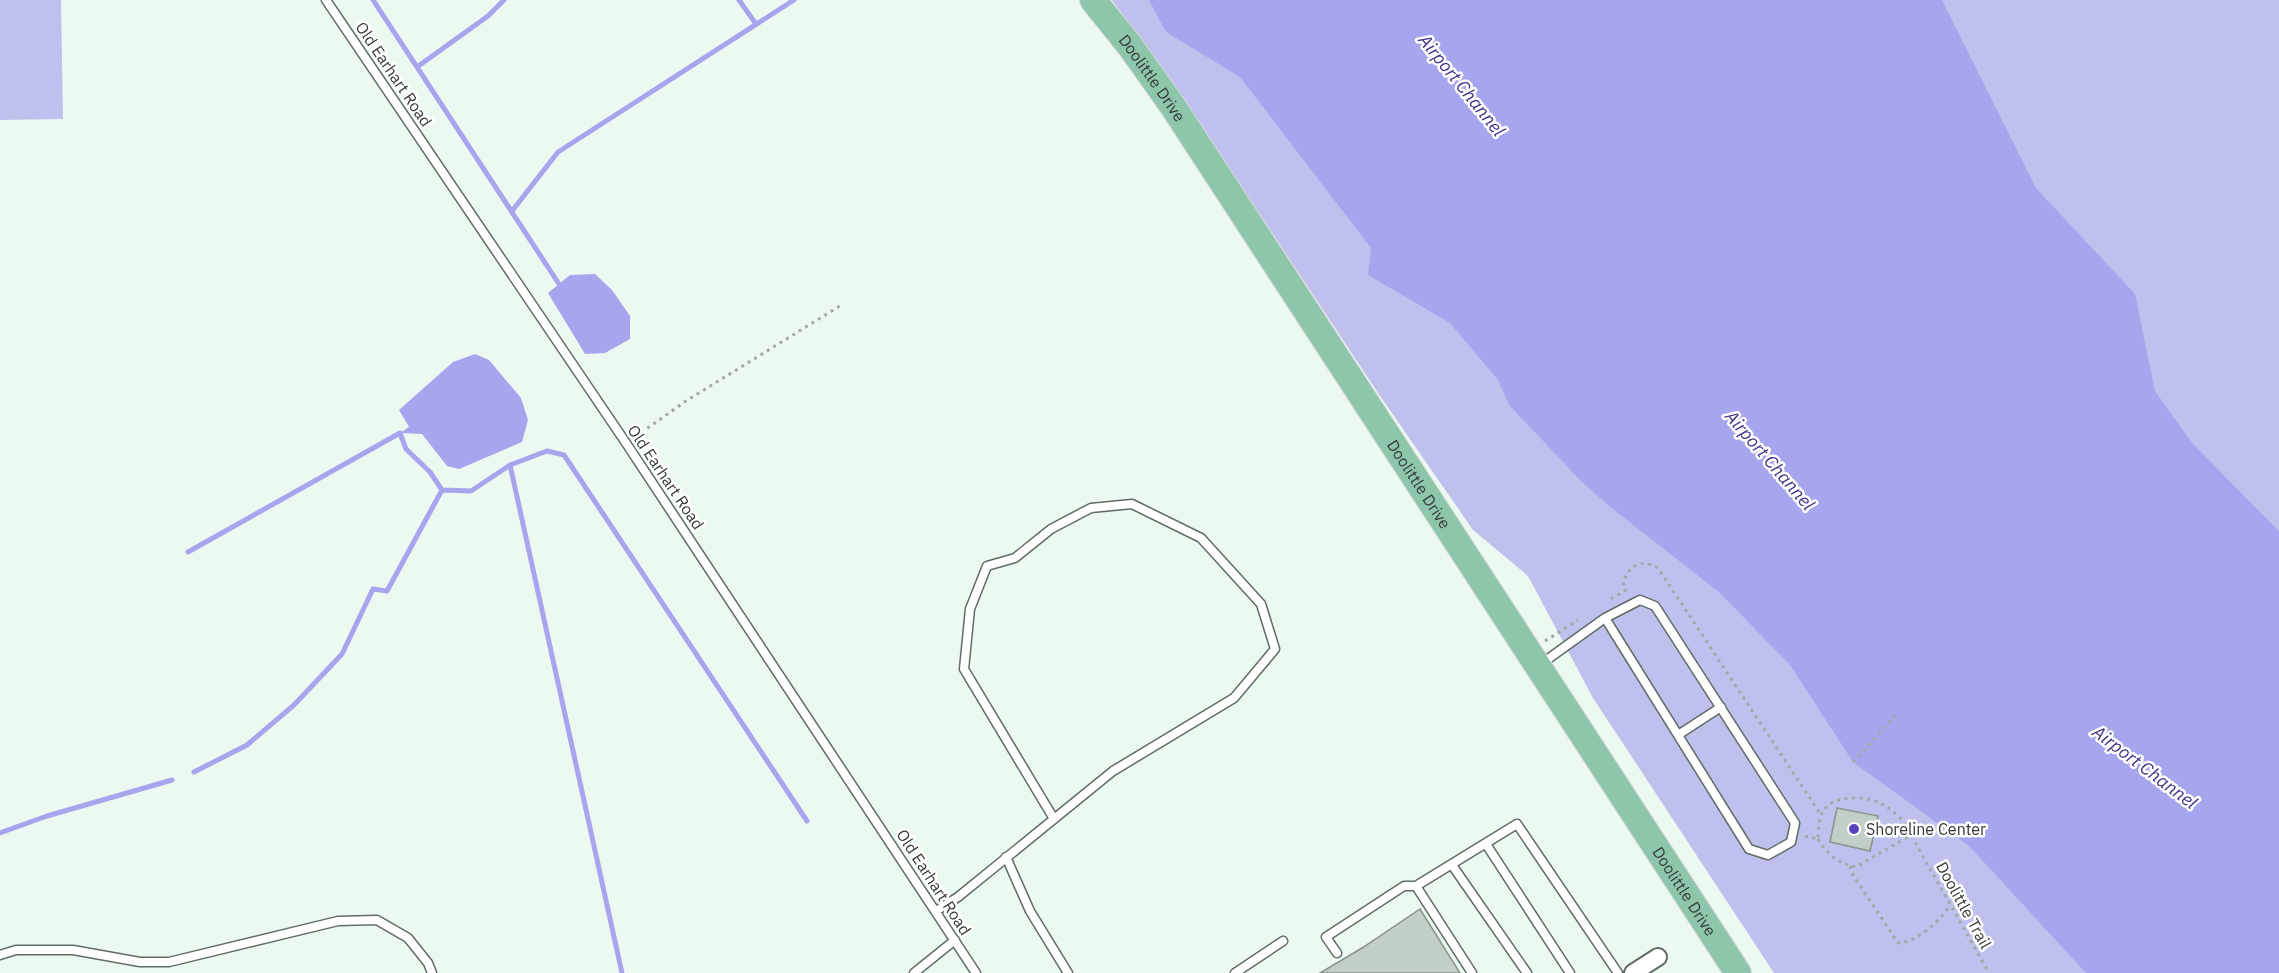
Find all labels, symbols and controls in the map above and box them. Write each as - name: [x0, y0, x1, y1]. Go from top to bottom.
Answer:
- street label: Old Earhart Road: [352, 18, 436, 130]
- water label: Airport Channel: [1413, 28, 1510, 141]
- street label: Doolittle Drive: [1115, 30, 1190, 125]
- water label: Airport Channel: [1720, 404, 1820, 515]
- street label: Old Earhart Road: [624, 421, 708, 533]
- street label: Doolittle Drive: [1383, 436, 1456, 533]
- water label: Airport Channel: [2087, 720, 2202, 814]
- place label: Shoreline Center: [1866, 819, 1986, 839]
- marker: Shoreline Center: [1847, 822, 1861, 836]
- street label: Old Earhart Road: [892, 825, 976, 939]
- street label: Doolittle Drive: [1648, 843, 1721, 940]
- street label: Doolittle Trail: [1932, 858, 1996, 952]

